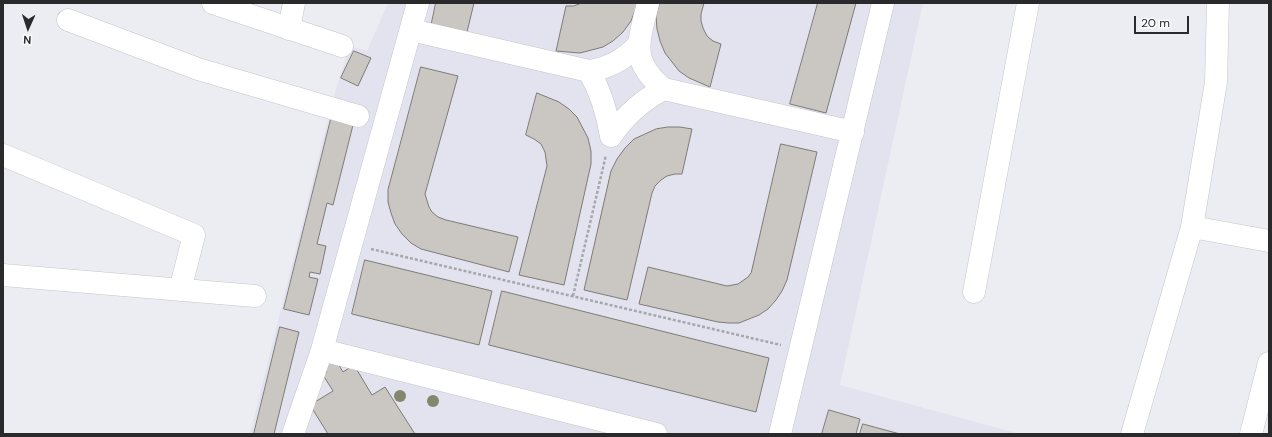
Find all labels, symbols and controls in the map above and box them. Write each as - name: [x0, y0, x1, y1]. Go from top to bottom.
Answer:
- north arrow: [8, 8, 48, 48]
- scale bar: [1136, 8, 1191, 34]
- text: 20 m: [1141, 15, 1170, 31]
- text: N: [23, 33, 32, 47]

